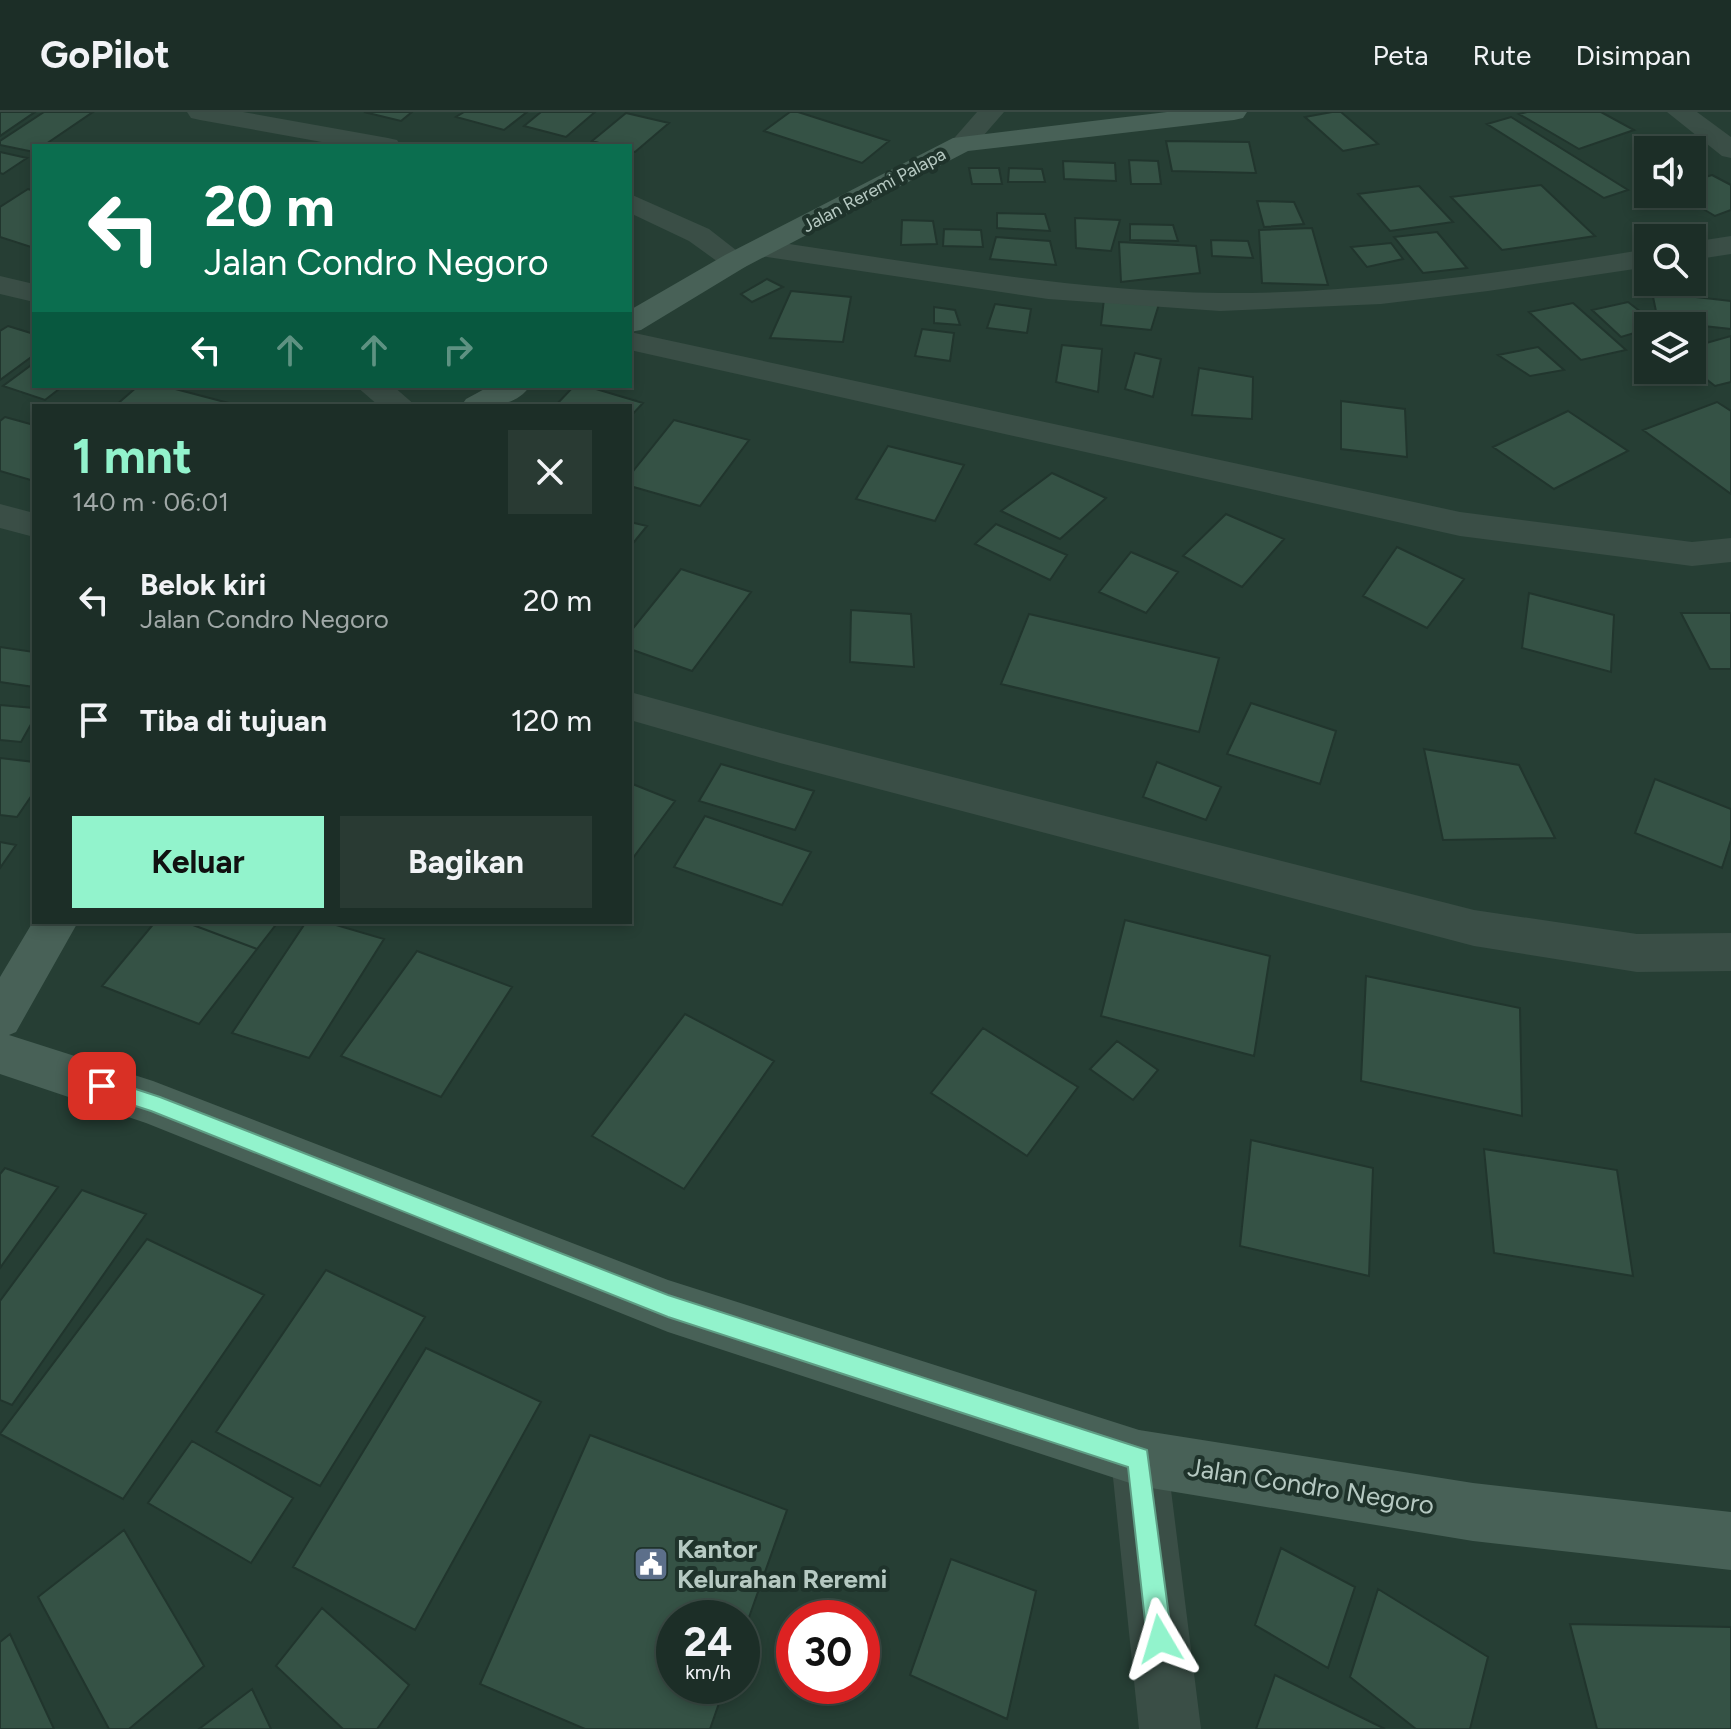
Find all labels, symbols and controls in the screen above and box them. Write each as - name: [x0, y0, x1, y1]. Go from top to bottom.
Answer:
- text: GoPilot: [40, 32, 170, 78]
- text: Peta: [1372, 38, 1428, 72]
- text: Rute: [1472, 38, 1531, 72]
- text: Disimpan: [1575, 38, 1691, 72]
- map controls: [1634, 136, 1706, 384]
- button: sound: [1634, 136, 1706, 208]
- street label: Jalan Reremi Palapa: [798, 143, 950, 237]
- text: 20 m: [204, 173, 335, 240]
- icon: left: [72, 176, 176, 280]
- button: search: [1634, 224, 1706, 296]
- text: Jalan Condro Negoro: [204, 241, 549, 284]
- button: layers: [1634, 312, 1706, 384]
- icon: left: [184, 328, 228, 372]
- icon: ahead: [268, 328, 312, 372]
- icon: ahead: [352, 328, 396, 372]
- icon: right: [436, 328, 480, 372]
- text: 1 mnt: [72, 427, 192, 485]
- button: close: [508, 430, 592, 514]
- text: 140 m · 06:01: [72, 486, 229, 518]
- text: Belok kiri: [140, 566, 266, 603]
- icon: left: [72, 578, 116, 622]
- text: 20 m: [523, 582, 592, 619]
- text: Jalan Condro Negoro: [140, 603, 389, 635]
- icon: arrive: [72, 698, 116, 742]
- text: Tiba di tujuan: [140, 702, 327, 739]
- text: 120 m: [511, 702, 592, 739]
- button: Keluar: [72, 816, 324, 908]
- button: Bagikan: [340, 816, 592, 908]
- pin: [68, 1052, 136, 1120]
- icon: arrive: [80, 1064, 124, 1108]
- street label: Jalan Condro Negoro: [1186, 1451, 1436, 1521]
- place label: Kantor Kelurahan Reremi: [677, 1533, 887, 1595]
- public building icon: Kantor Kelurahan Reremi: [632, 1545, 670, 1583]
- position arrow: [1118, 1597, 1202, 1681]
- speed limit sign: 30: [776, 1600, 880, 1704]
- text: 24: [684, 1618, 732, 1666]
- text: km/h: [685, 1660, 731, 1684]

